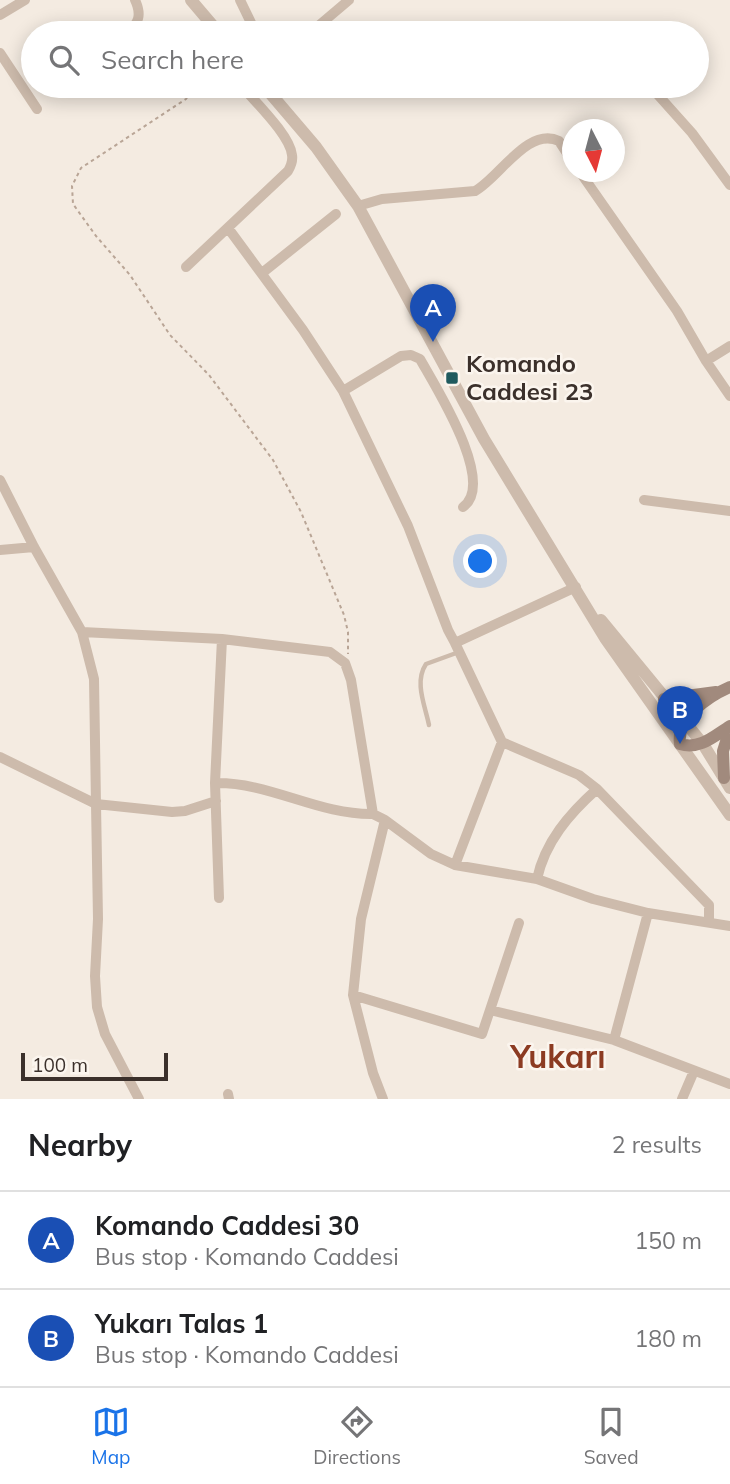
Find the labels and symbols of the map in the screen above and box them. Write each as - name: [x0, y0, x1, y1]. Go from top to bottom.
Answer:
- north arrow: [562, 119, 625, 182]
- pin: A: [410, 284, 456, 342]
- place label: Komando Caddesi 23: [466, 348, 593, 406]
- marker: Komando Caddesi 23: [444, 370, 460, 386]
- your location: [463, 544, 497, 578]
- pin: B: [657, 686, 703, 744]
- district label: Yukarı: [509, 1036, 606, 1076]
- scale bar: [21, 1050, 168, 1082]

